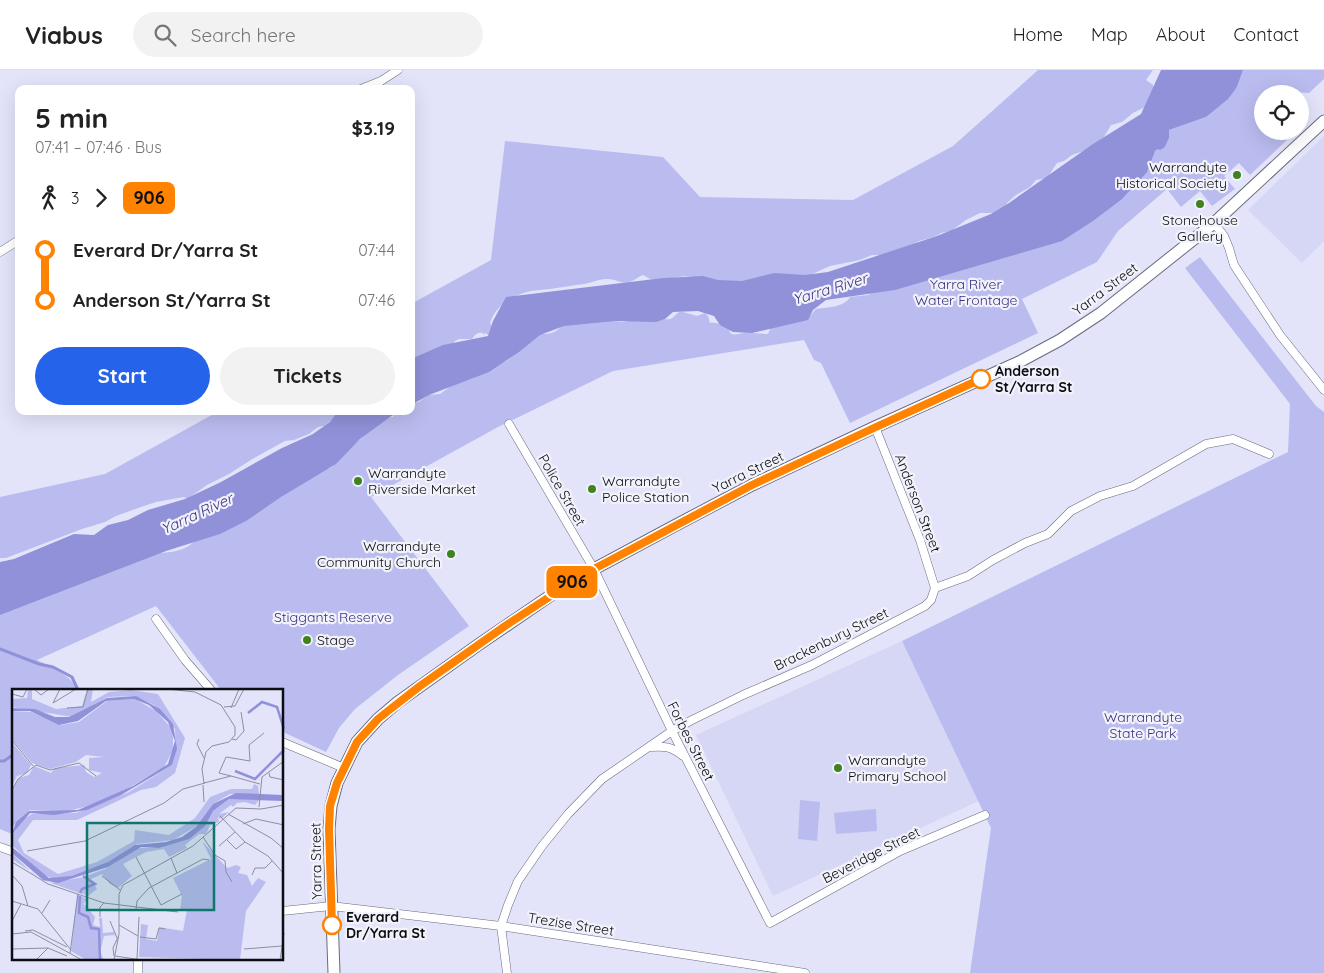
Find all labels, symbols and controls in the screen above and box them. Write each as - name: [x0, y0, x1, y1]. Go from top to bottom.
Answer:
- search box: [133, 12, 483, 57]
- text: Viabus: [25, 20, 103, 50]
- icon: search: [151, 21, 179, 49]
- text: Search here: [191, 23, 296, 47]
- text: Home: [1013, 23, 1063, 46]
- text: Map: [1091, 23, 1128, 46]
- text: About: [1156, 23, 1206, 46]
- text: Contact: [1234, 23, 1299, 46]
- map controls: [1254, 85, 1309, 140]
- button: locate: [1254, 85, 1309, 140]
- text: 5 min: [35, 100, 108, 135]
- text: $3.19: [351, 116, 395, 140]
- text: 07:41 – 07:46 · Bus: [35, 137, 162, 157]
- place label: Warrandyte Historical Society: [1116, 158, 1227, 192]
- marker: Warrandyte Historical Society: [1231, 169, 1243, 181]
- icon: walk: [35, 184, 63, 212]
- icon: forward: [87, 184, 115, 212]
- text: 906: [133, 186, 165, 209]
- text: 3: [71, 188, 79, 208]
- marker: Stonehouse Gallery: [1194, 198, 1206, 210]
- place label: Stonehouse Gallery: [1162, 211, 1238, 245]
- text: Everard Dr/Yarra St: [73, 238, 258, 262]
- text: 07:44: [358, 240, 395, 260]
- street label: Yarra Street: [1069, 258, 1141, 319]
- water label: Yarra River: [790, 268, 872, 309]
- park label: Yarra River Water Frontage: [915, 275, 1017, 309]
- text: Anderson St/Yarra St: [73, 288, 271, 312]
- text: 07:46: [358, 290, 395, 310]
- button: Start: [35, 347, 210, 405]
- button: Tickets: [220, 347, 395, 405]
- place label: Anderson St/Yarra St: [995, 362, 1073, 396]
- marker: Anderson St/Yarra St: [971, 369, 991, 389]
- street label: Yarra Street: [709, 447, 787, 497]
- street label: Police Street: [534, 451, 590, 529]
- street label: Anderson Street: [891, 451, 945, 555]
- place label: Warrandyte Riverside Market: [368, 464, 476, 498]
- place label: Warrandyte Police Station: [602, 472, 689, 506]
- marker: Warrandyte Riverside Market: [352, 475, 364, 487]
- marker: Warrandyte Police Station: [586, 483, 598, 495]
- water label: Yarra River: [158, 488, 238, 538]
- place label: Warrandyte Community Church: [317, 537, 441, 571]
- marker: Warrandyte Community Church: [445, 548, 457, 560]
- line badge: 906: [543, 566, 601, 598]
- text: 906: [556, 570, 588, 593]
- street label: Brackenbury Street: [771, 603, 891, 675]
- park label: Stiggants Reserve: [274, 608, 392, 626]
- place label: Stage: [317, 631, 355, 649]
- marker: Stage: [301, 634, 313, 646]
- inset map: [12, 689, 284, 960]
- street label: Forbes Street: [663, 698, 719, 784]
- park label: Warrandyte State Park: [1104, 708, 1182, 742]
- place label: Warrandyte Primary School: [848, 751, 946, 785]
- marker: Warrandyte Primary School: [832, 762, 844, 774]
- street label: Yarra Street: [306, 822, 326, 900]
- street label: Beveridge Street: [819, 822, 923, 887]
- place label: Everard Dr/Yarra St: [346, 908, 426, 942]
- street label: Trezise Street: [527, 908, 616, 940]
- marker: Everard Dr/Yarra St: [322, 915, 342, 935]

